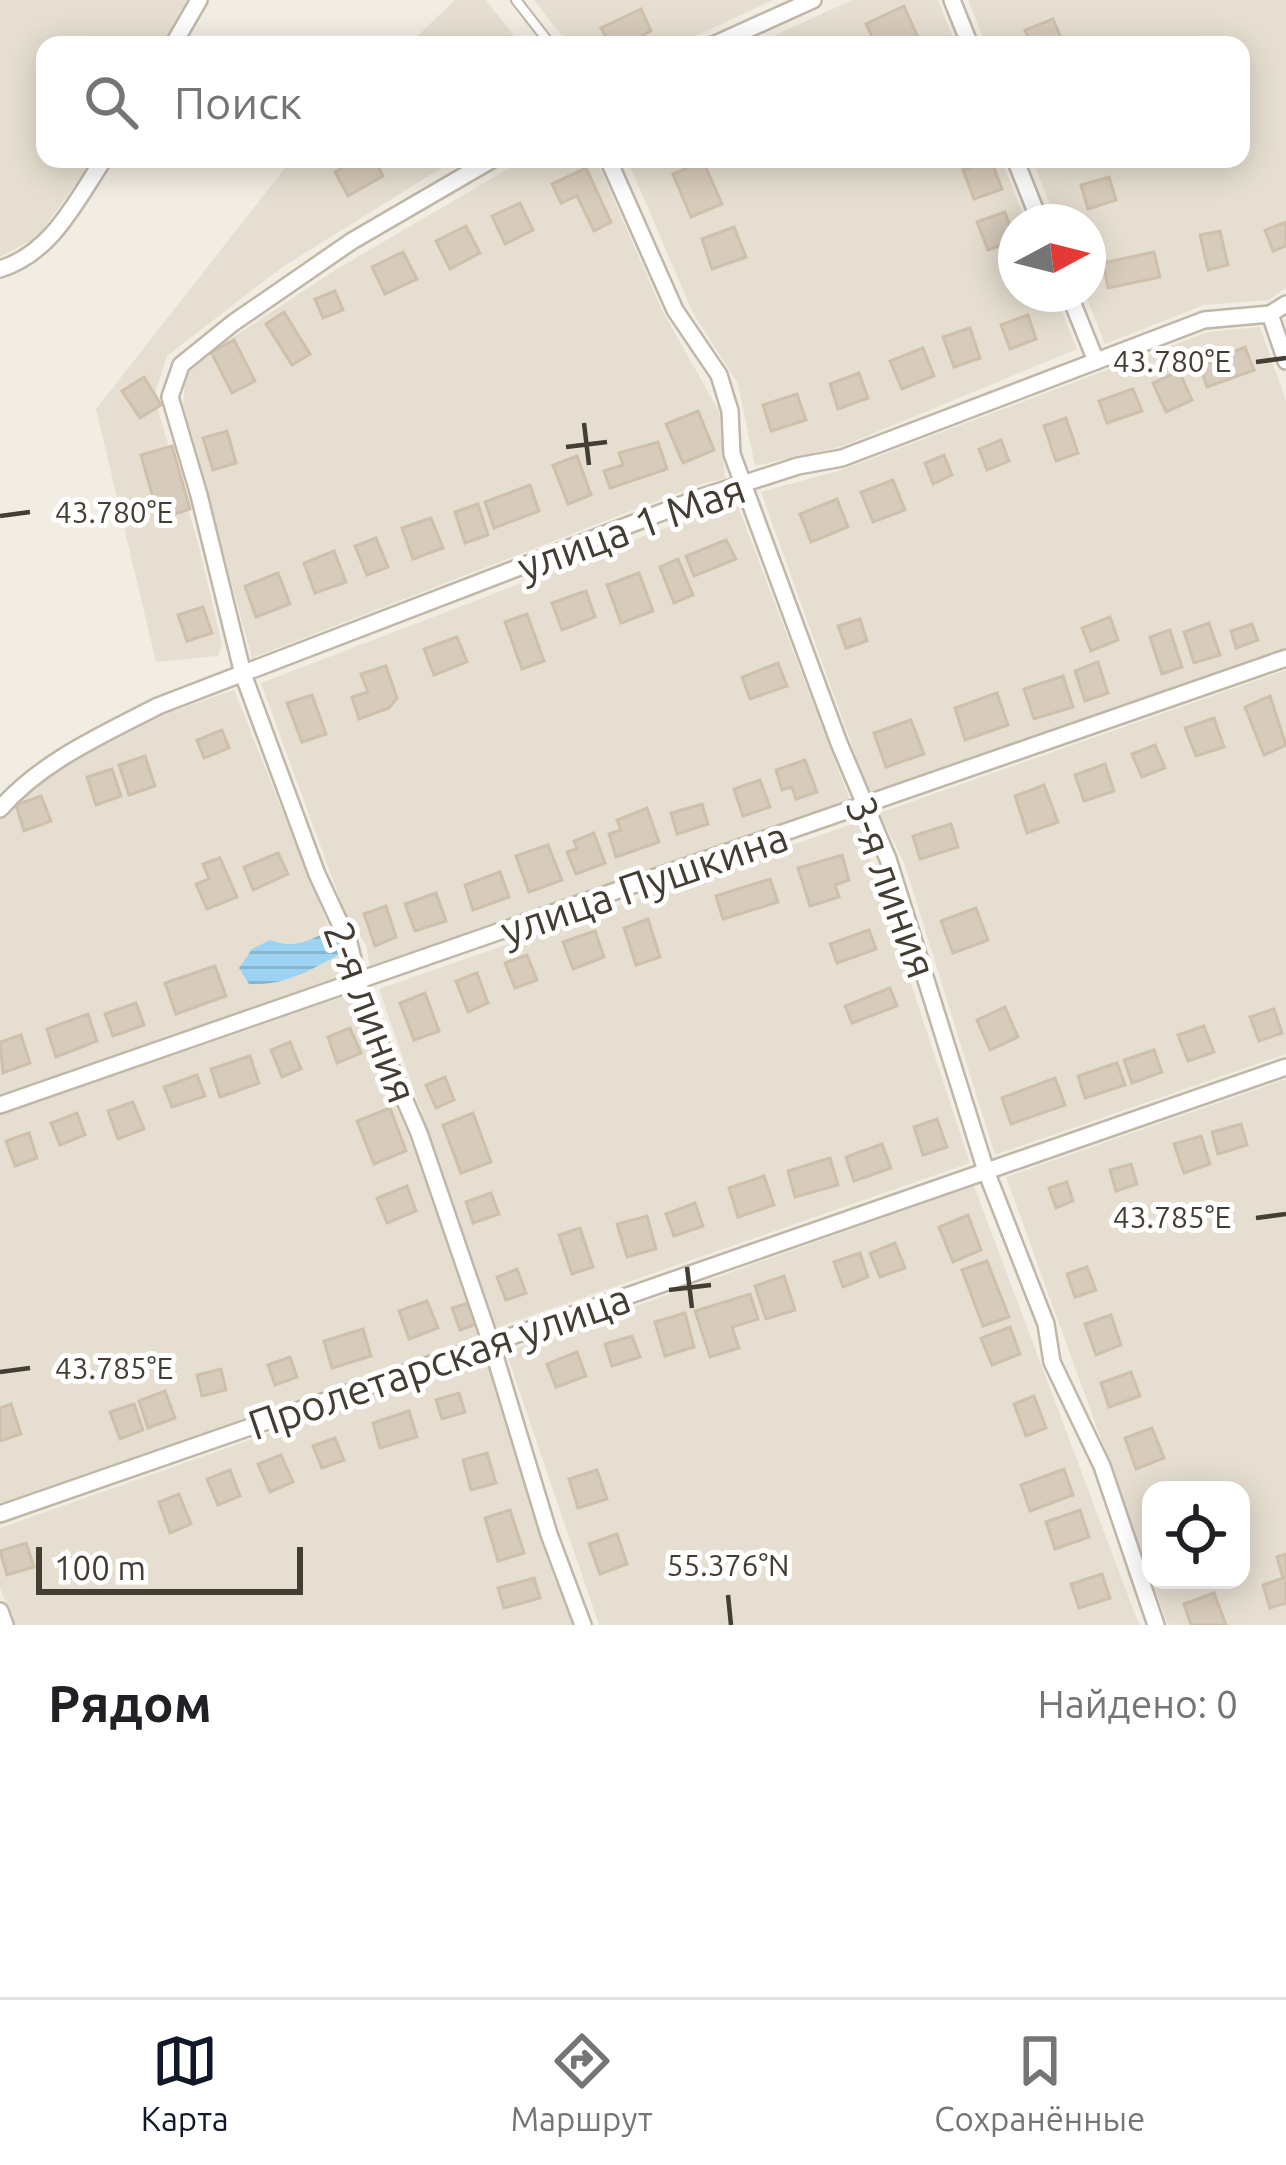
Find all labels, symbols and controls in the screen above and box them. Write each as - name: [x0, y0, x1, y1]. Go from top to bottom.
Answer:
- search box: [36, 36, 1250, 168]
- icon: search: [78, 69, 144, 135]
- text: Поиск: [174, 77, 302, 128]
- north arrow: [998, 204, 1106, 312]
- text: 43.780°E: [1113, 344, 1231, 378]
- street label: улица 1 Мая: [511, 464, 751, 590]
- text: 43.780°E: [55, 495, 173, 529]
- street label: 3-я линия: [838, 790, 946, 984]
- street label: улица Пушкина: [494, 812, 794, 954]
- street label: 2-я линия: [315, 915, 427, 1109]
- text: 43.785°E: [1113, 1200, 1231, 1234]
- street label: Пролетарская улица: [242, 1274, 636, 1448]
- text: 43.785°E: [55, 1351, 173, 1385]
- map controls: [1142, 1481, 1250, 1589]
- button: locate: [1142, 1481, 1250, 1589]
- scale bar: [36, 1541, 303, 1594]
- text: 55.376°N: [666, 1548, 790, 1582]
- text: 100 m: [54, 1549, 146, 1586]
- text: Рядом: [48, 1674, 212, 1732]
- text: Найдено: 0: [1038, 1682, 1238, 1725]
- tab: Карта: [141, 2028, 229, 2137]
- tab: Маршрут: [510, 2028, 653, 2137]
- tab: Сохранённые: [934, 2028, 1145, 2137]

